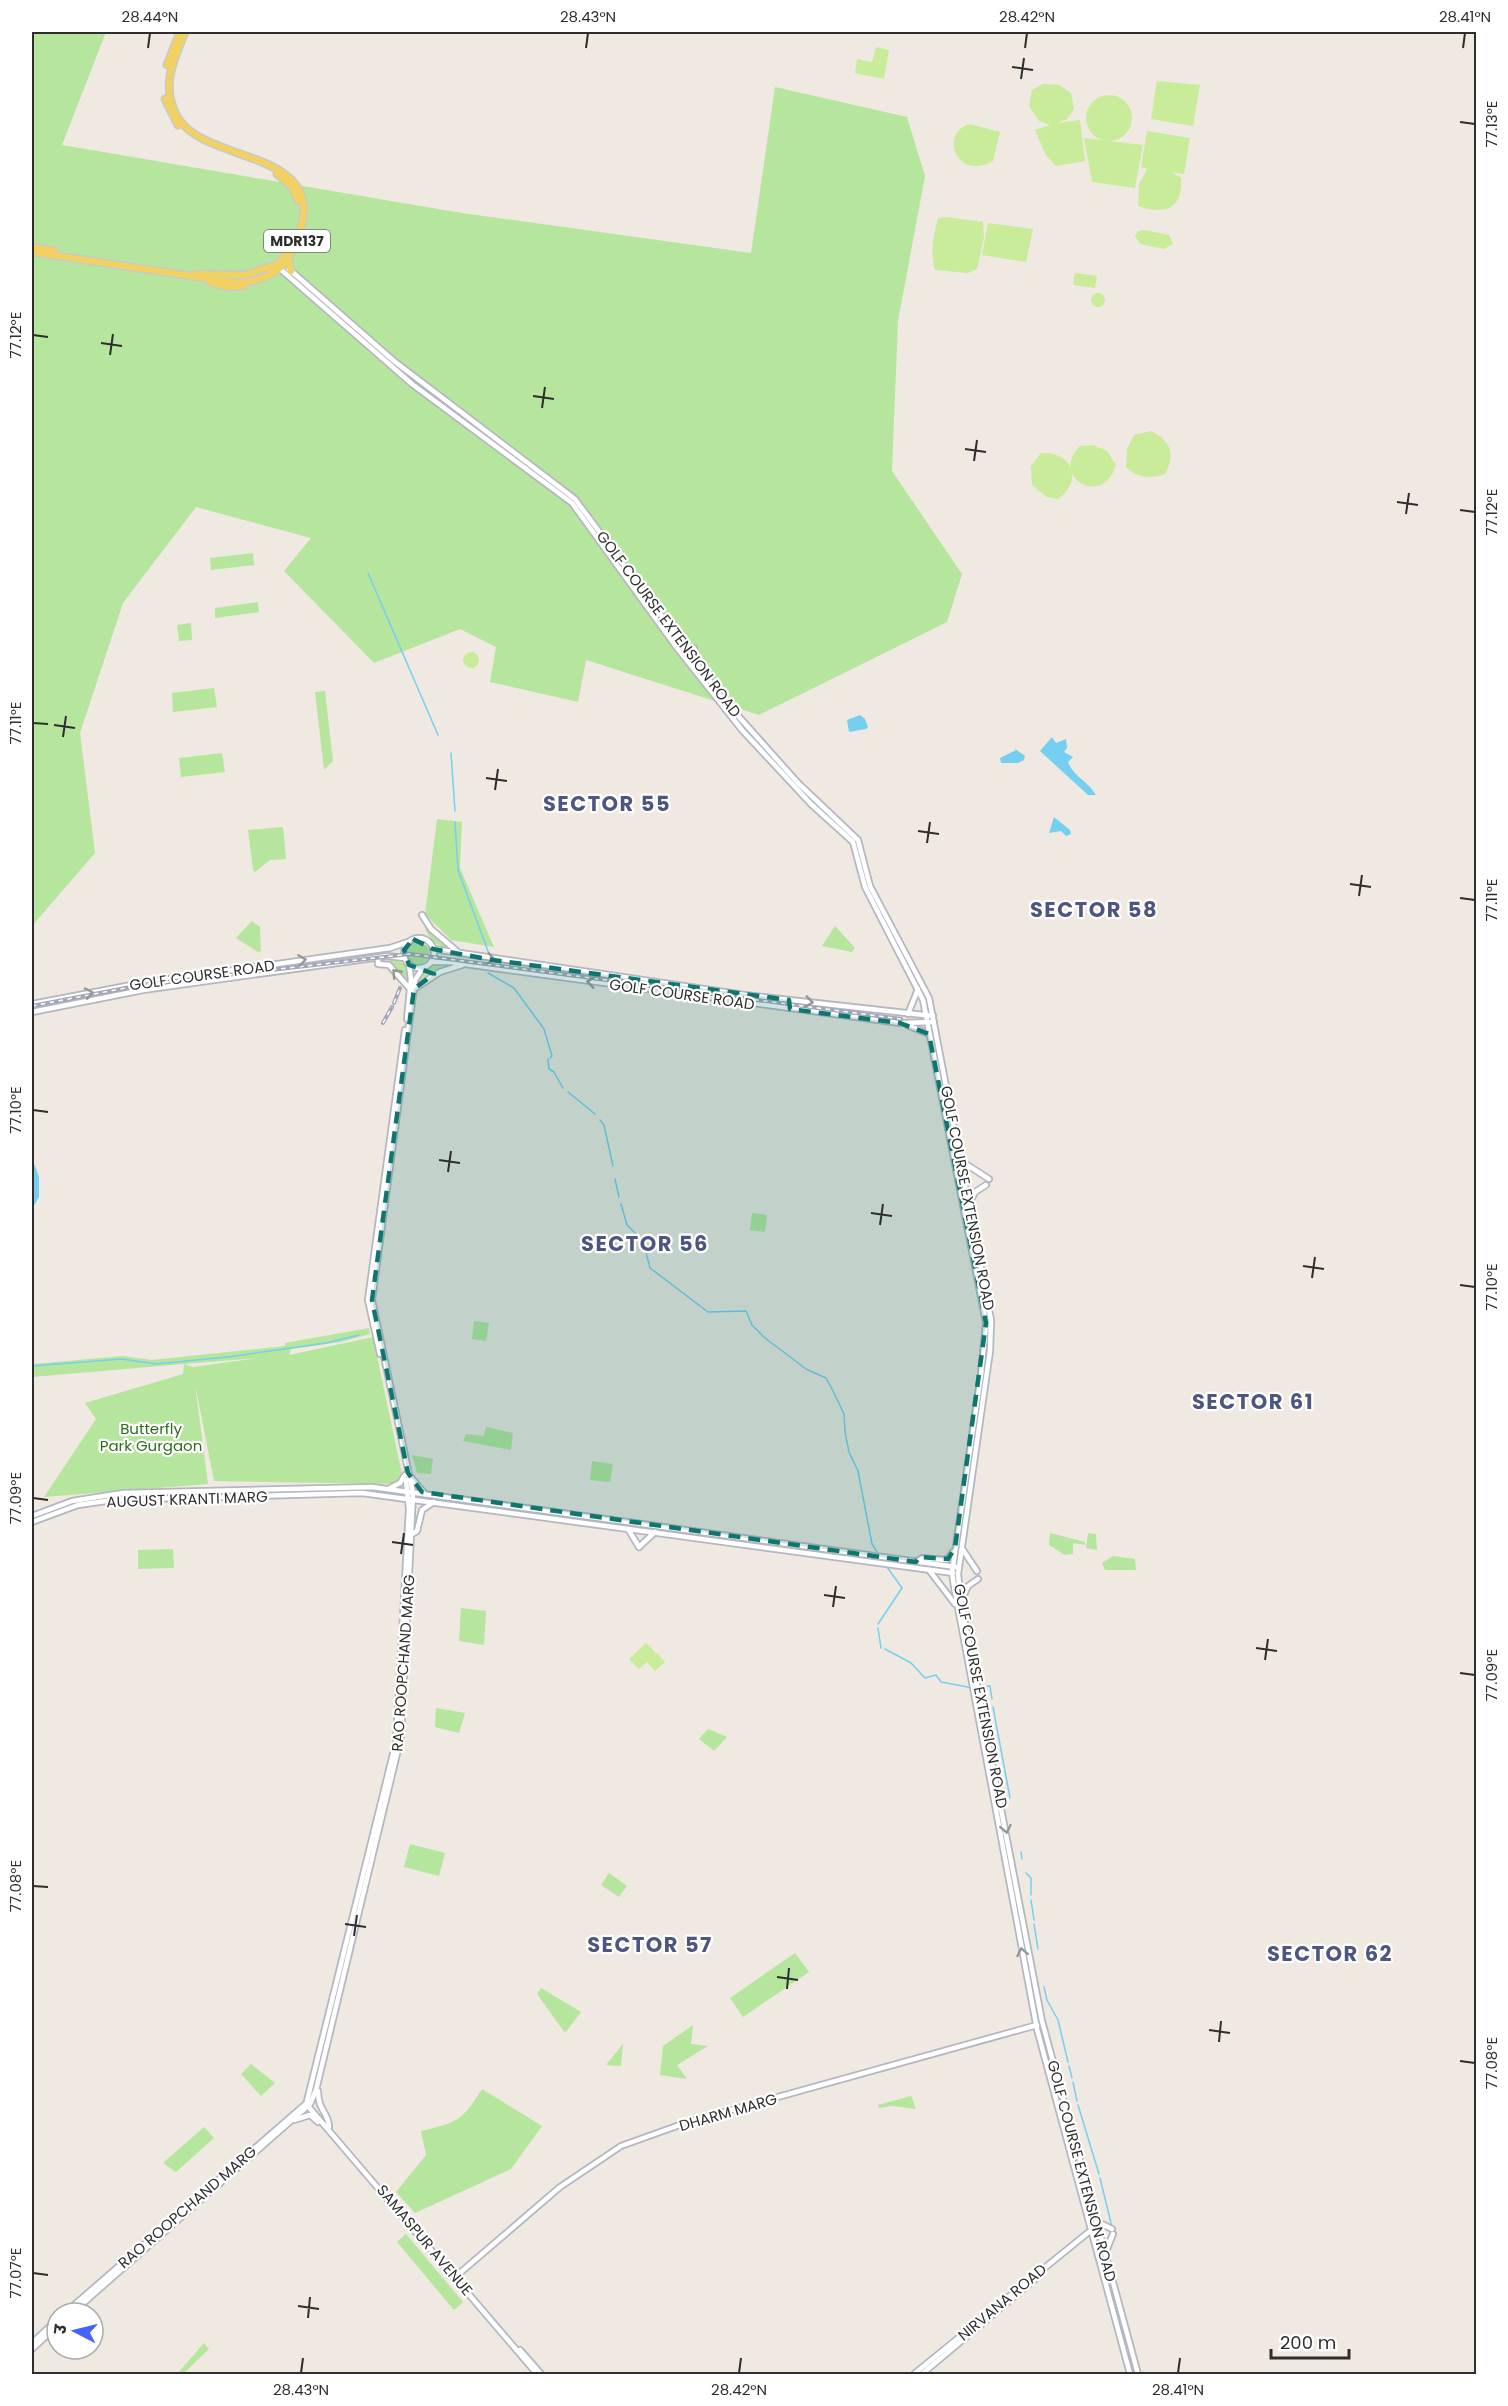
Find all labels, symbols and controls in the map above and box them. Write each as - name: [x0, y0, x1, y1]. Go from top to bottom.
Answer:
- text: 28.44°N: [122, 6, 178, 27]
- text: 28.43°N: [560, 6, 616, 27]
- text: 28.42°N: [999, 6, 1055, 27]
- text: 28.41°N: [1439, 6, 1491, 27]
- text: 77.13°E: [1481, 100, 1502, 148]
- road number: MDR137: [264, 230, 330, 252]
- text: 77.12°E: [5, 312, 26, 358]
- text: 77.12°E: [1481, 489, 1502, 535]
- street label: GOLF COURSE EXTENSION ROAD: [592, 526, 746, 722]
- text: 77.11°E: [5, 702, 26, 744]
- district label: SECTOR 55: [543, 789, 671, 818]
- text: 77.11°E: [1481, 879, 1502, 921]
- district label: SECTOR 58: [1030, 895, 1158, 924]
- one-way arrow: [486, 953, 495, 965]
- street label: GOLF COURSE ROAD: [128, 954, 276, 996]
- one-way arrow: [298, 955, 307, 967]
- one-way arrow: [392, 969, 403, 979]
- street label: GOLF COURSE ROAD: [608, 973, 756, 1015]
- one-way arrow: [587, 976, 596, 988]
- one-way arrow: [84, 987, 94, 1000]
- one-way arrow: [804, 995, 813, 1008]
- street label: GOLF COURSE EXTENSION ROAD: [936, 1084, 1000, 1312]
- text: 77.10°E: [5, 1086, 26, 1134]
- district label: SECTOR 56: [581, 1229, 709, 1258]
- text: 77.10°E: [1481, 1263, 1502, 1311]
- district label: SECTOR 61: [1192, 1387, 1314, 1416]
- park label: Butterfly Park Gurgaon: [100, 1418, 202, 1456]
- text: 77.09°E: [5, 1472, 26, 1524]
- street label: AUGUST KRANTI MARG: [106, 1486, 268, 1512]
- street label: RAO ROOPCHAND MARG: [386, 1573, 420, 1752]
- street label: GOLF COURSE EXTENSION ROAD: [949, 1582, 1013, 1810]
- text: 77.09°E: [1481, 1649, 1502, 1701]
- one-way arrow: [999, 1824, 1012, 1834]
- text: 77.08°E: [5, 1860, 26, 1912]
- district label: SECTOR 57: [587, 1930, 713, 1959]
- district label: SECTOR 62: [1267, 1939, 1393, 1968]
- one-way arrow: [1016, 1947, 1029, 1957]
- text: 77.08°E: [1481, 2037, 1502, 2089]
- street label: GOLF COURSE EXTENSION ROAD: [1042, 2058, 1122, 2284]
- street label: DHARM MARG: [677, 2088, 780, 2136]
- street label: RAO ROOPCHAND MARG: [113, 2141, 261, 2273]
- street label: SAMASPUR AVENUE: [372, 2180, 478, 2300]
- text: 77.07°E: [5, 2248, 26, 2299]
- street label: NIRVANA ROAD: [953, 2259, 1051, 2345]
- north arrow: [45, 2301, 105, 2361]
- text: उ: [49, 2322, 73, 2336]
- scale bar: [1271, 2322, 1349, 2360]
- text: 200 m: [1280, 2330, 1336, 2355]
- text: 28.43°N: [273, 2379, 329, 2400]
- text: 28.42°N: [711, 2379, 767, 2400]
- text: 28.41°N: [1152, 2379, 1204, 2400]

